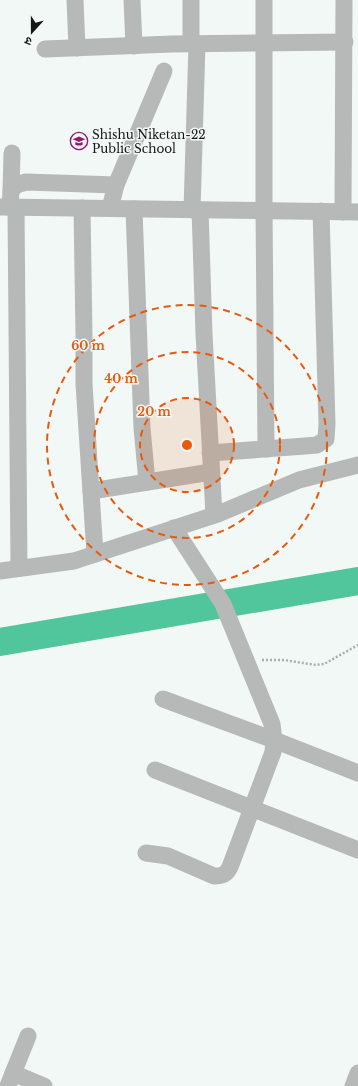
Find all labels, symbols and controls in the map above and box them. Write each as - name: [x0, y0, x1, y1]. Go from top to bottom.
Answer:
- north arrow: [12, 12, 52, 52]
- text: उ: [22, 33, 34, 49]
- place label: Shishu Niketan-22 Public School: [92, 127, 206, 156]
- school or university icon: Shishu Niketan-22 Public School: [69, 131, 89, 151]
- text: 60 m: [71, 338, 106, 353]
- text: 40 m: [104, 371, 138, 386]
- text: 20 m: [137, 404, 171, 419]
- centre of rings: [180, 438, 194, 452]

